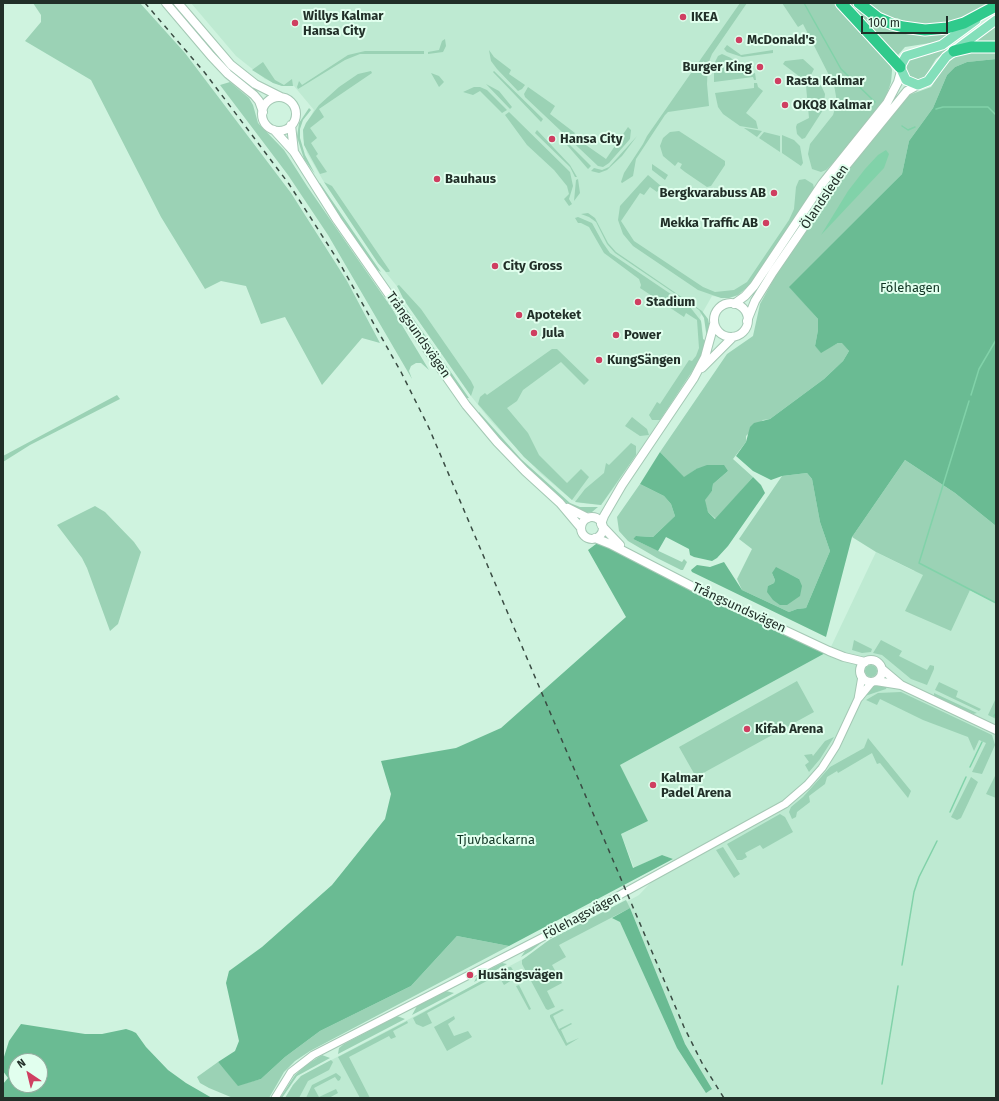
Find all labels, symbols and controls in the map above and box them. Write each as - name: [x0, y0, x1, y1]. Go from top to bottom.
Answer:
- place label: Willys Kalmar Hansa City: [303, 8, 384, 39]
- scale bar: [863, 8, 950, 34]
- place label: IKEA: [691, 9, 718, 25]
- marker: IKEA: [678, 12, 688, 22]
- text: 100 m: [868, 16, 900, 30]
- marker: Willys Kalmar Hansa City: [290, 18, 300, 28]
- place label: McDonald's: [747, 32, 815, 48]
- marker: McDonald's: [734, 35, 744, 45]
- place label: Burger King: [683, 59, 752, 75]
- marker: Burger King: [755, 62, 765, 72]
- place label: Rasta Kalmar: [786, 73, 865, 89]
- marker: Rasta Kalmar: [773, 76, 783, 86]
- place label: OKQ8 Kalmar: [793, 97, 872, 113]
- marker: OKQ8 Kalmar: [780, 100, 790, 110]
- place label: Hansa City: [560, 131, 622, 147]
- marker: Hansa City: [547, 134, 557, 144]
- street label: Ölandsleden: [798, 162, 852, 232]
- place label: Bauhaus: [445, 171, 496, 187]
- marker: Bauhaus: [432, 174, 442, 184]
- place label: Bergkvarabuss AB: [660, 185, 766, 201]
- marker: Bergkvarabuss AB: [769, 188, 779, 198]
- place label: Mekka Traffic AB: [660, 215, 758, 231]
- marker: Mekka Traffic AB: [761, 218, 771, 228]
- place label: City Gross: [503, 258, 562, 274]
- marker: City Gross: [490, 261, 500, 271]
- park label: Fölehagen: [880, 280, 940, 296]
- street label: Trångsundsvägen: [382, 289, 454, 381]
- place label: Stadium: [646, 294, 695, 310]
- marker: Stadium: [633, 297, 643, 307]
- place label: Apoteket: [527, 307, 581, 323]
- marker: Apoteket: [514, 310, 524, 320]
- place label: Jula: [542, 325, 564, 341]
- place label: Power: [624, 327, 661, 343]
- marker: Jula: [529, 328, 539, 338]
- marker: Power: [611, 330, 621, 340]
- place label: KungSängen: [607, 352, 681, 368]
- marker: KungSängen: [594, 355, 604, 365]
- street label: Trångsundsvägen: [690, 579, 788, 637]
- place label: Kifab Arena: [755, 721, 823, 737]
- marker: Kifab Arena: [742, 724, 752, 734]
- place label: Kalmar Padel Arena: [661, 770, 731, 801]
- marker: Kalmar Padel Arena: [648, 780, 658, 790]
- park label: Tjuvbackarna: [457, 832, 535, 848]
- street label: Fölehagsvägen: [540, 889, 624, 943]
- place label: Husängsvägen: [478, 967, 563, 983]
- marker: Husängsvägen: [465, 970, 475, 980]
- north arrow: [8, 1053, 48, 1093]
- text: N: [15, 1056, 28, 1071]

